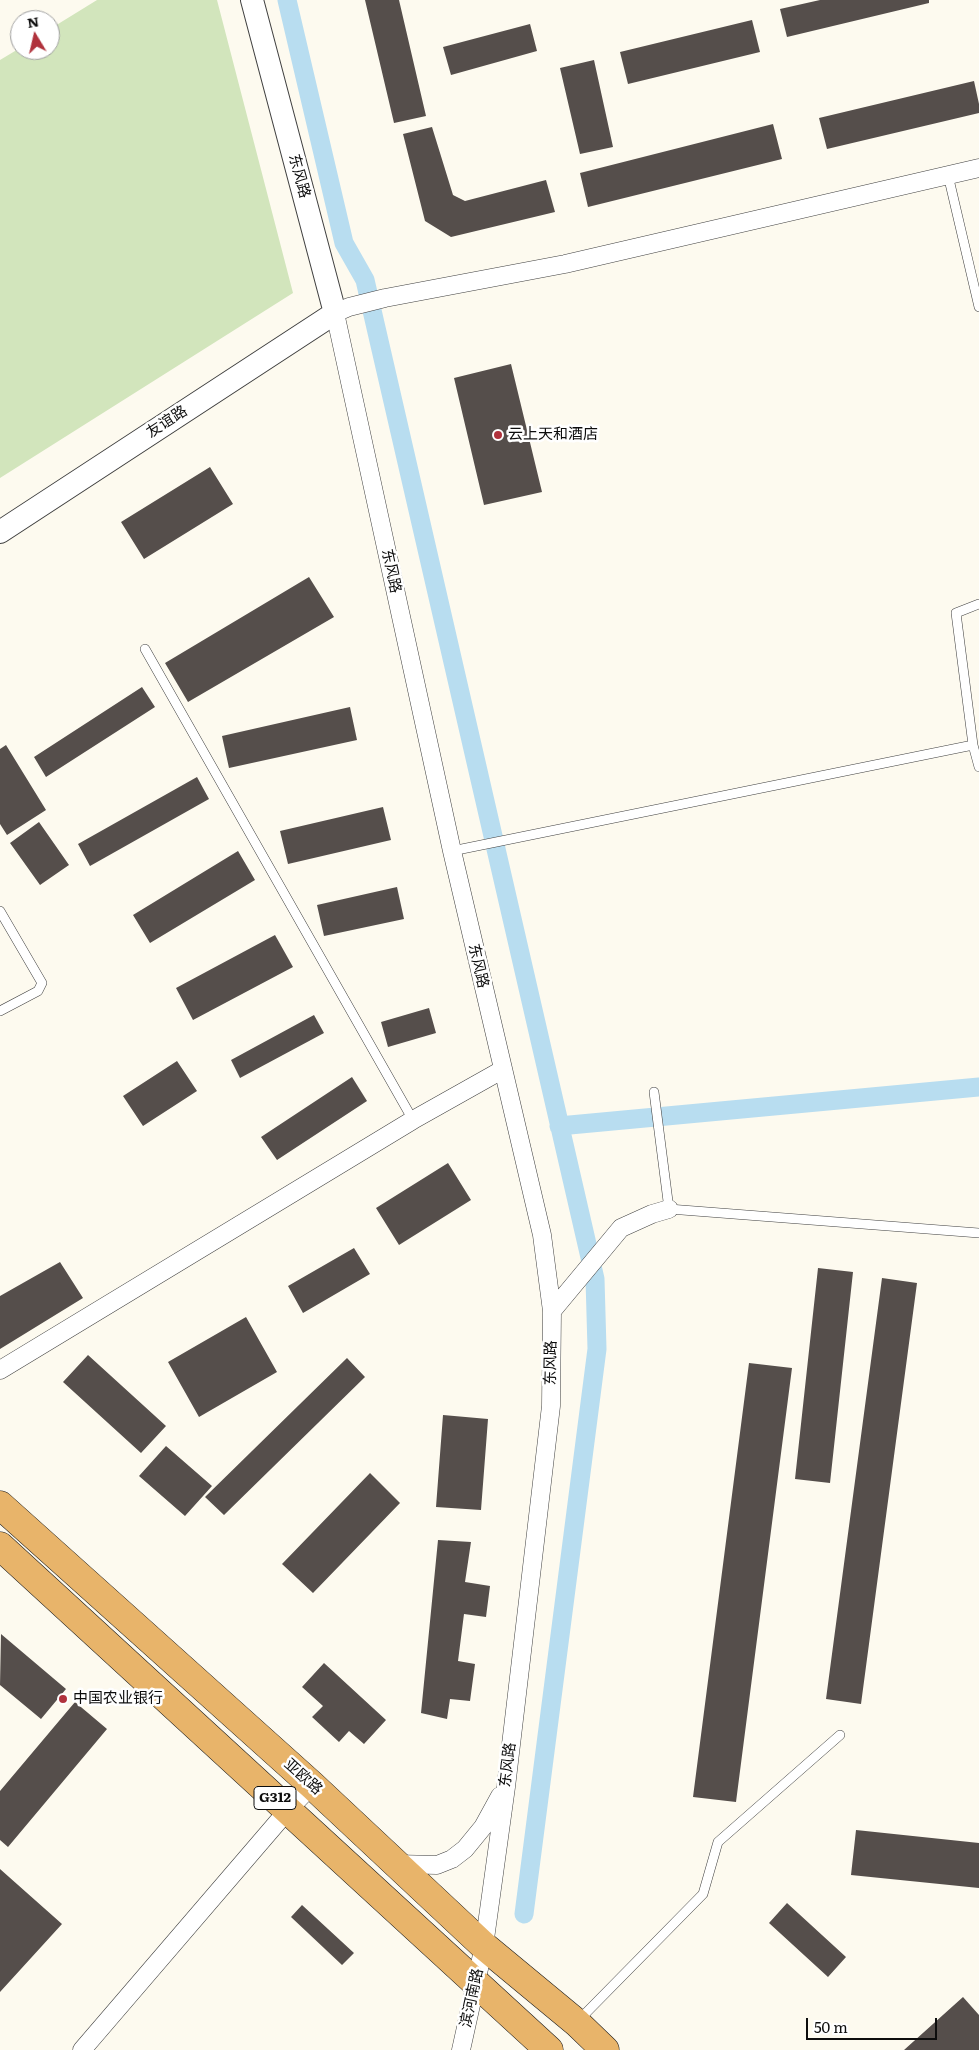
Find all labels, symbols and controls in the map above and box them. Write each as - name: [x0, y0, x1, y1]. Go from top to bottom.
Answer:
- north arrow: [10, 10, 60, 60]
- text: N: [25, 10, 40, 32]
- street label: 东风路: [284, 152, 314, 200]
- street label: 友谊路: [143, 402, 191, 442]
- place label: 云上天和酒店: [508, 426, 598, 444]
- marker: 云上天和酒店: [492, 429, 504, 441]
- street label: 东风路: [378, 547, 404, 595]
- street label: 东风路: [464, 942, 492, 990]
- street label: 东风路: [542, 1340, 560, 1386]
- place label: 中国农业银行: [73, 1690, 163, 1708]
- marker: 中国农业银行: [57, 1693, 69, 1705]
- street label: 东风路: [496, 1742, 520, 1788]
- street label: 亚欧路: [280, 1755, 326, 1799]
- road number: G312: [254, 1786, 296, 1810]
- street label: 滨河南路: [457, 1967, 487, 2029]
- scale bar: [809, 2008, 940, 2040]
- text: 50 m: [814, 2015, 848, 2038]

